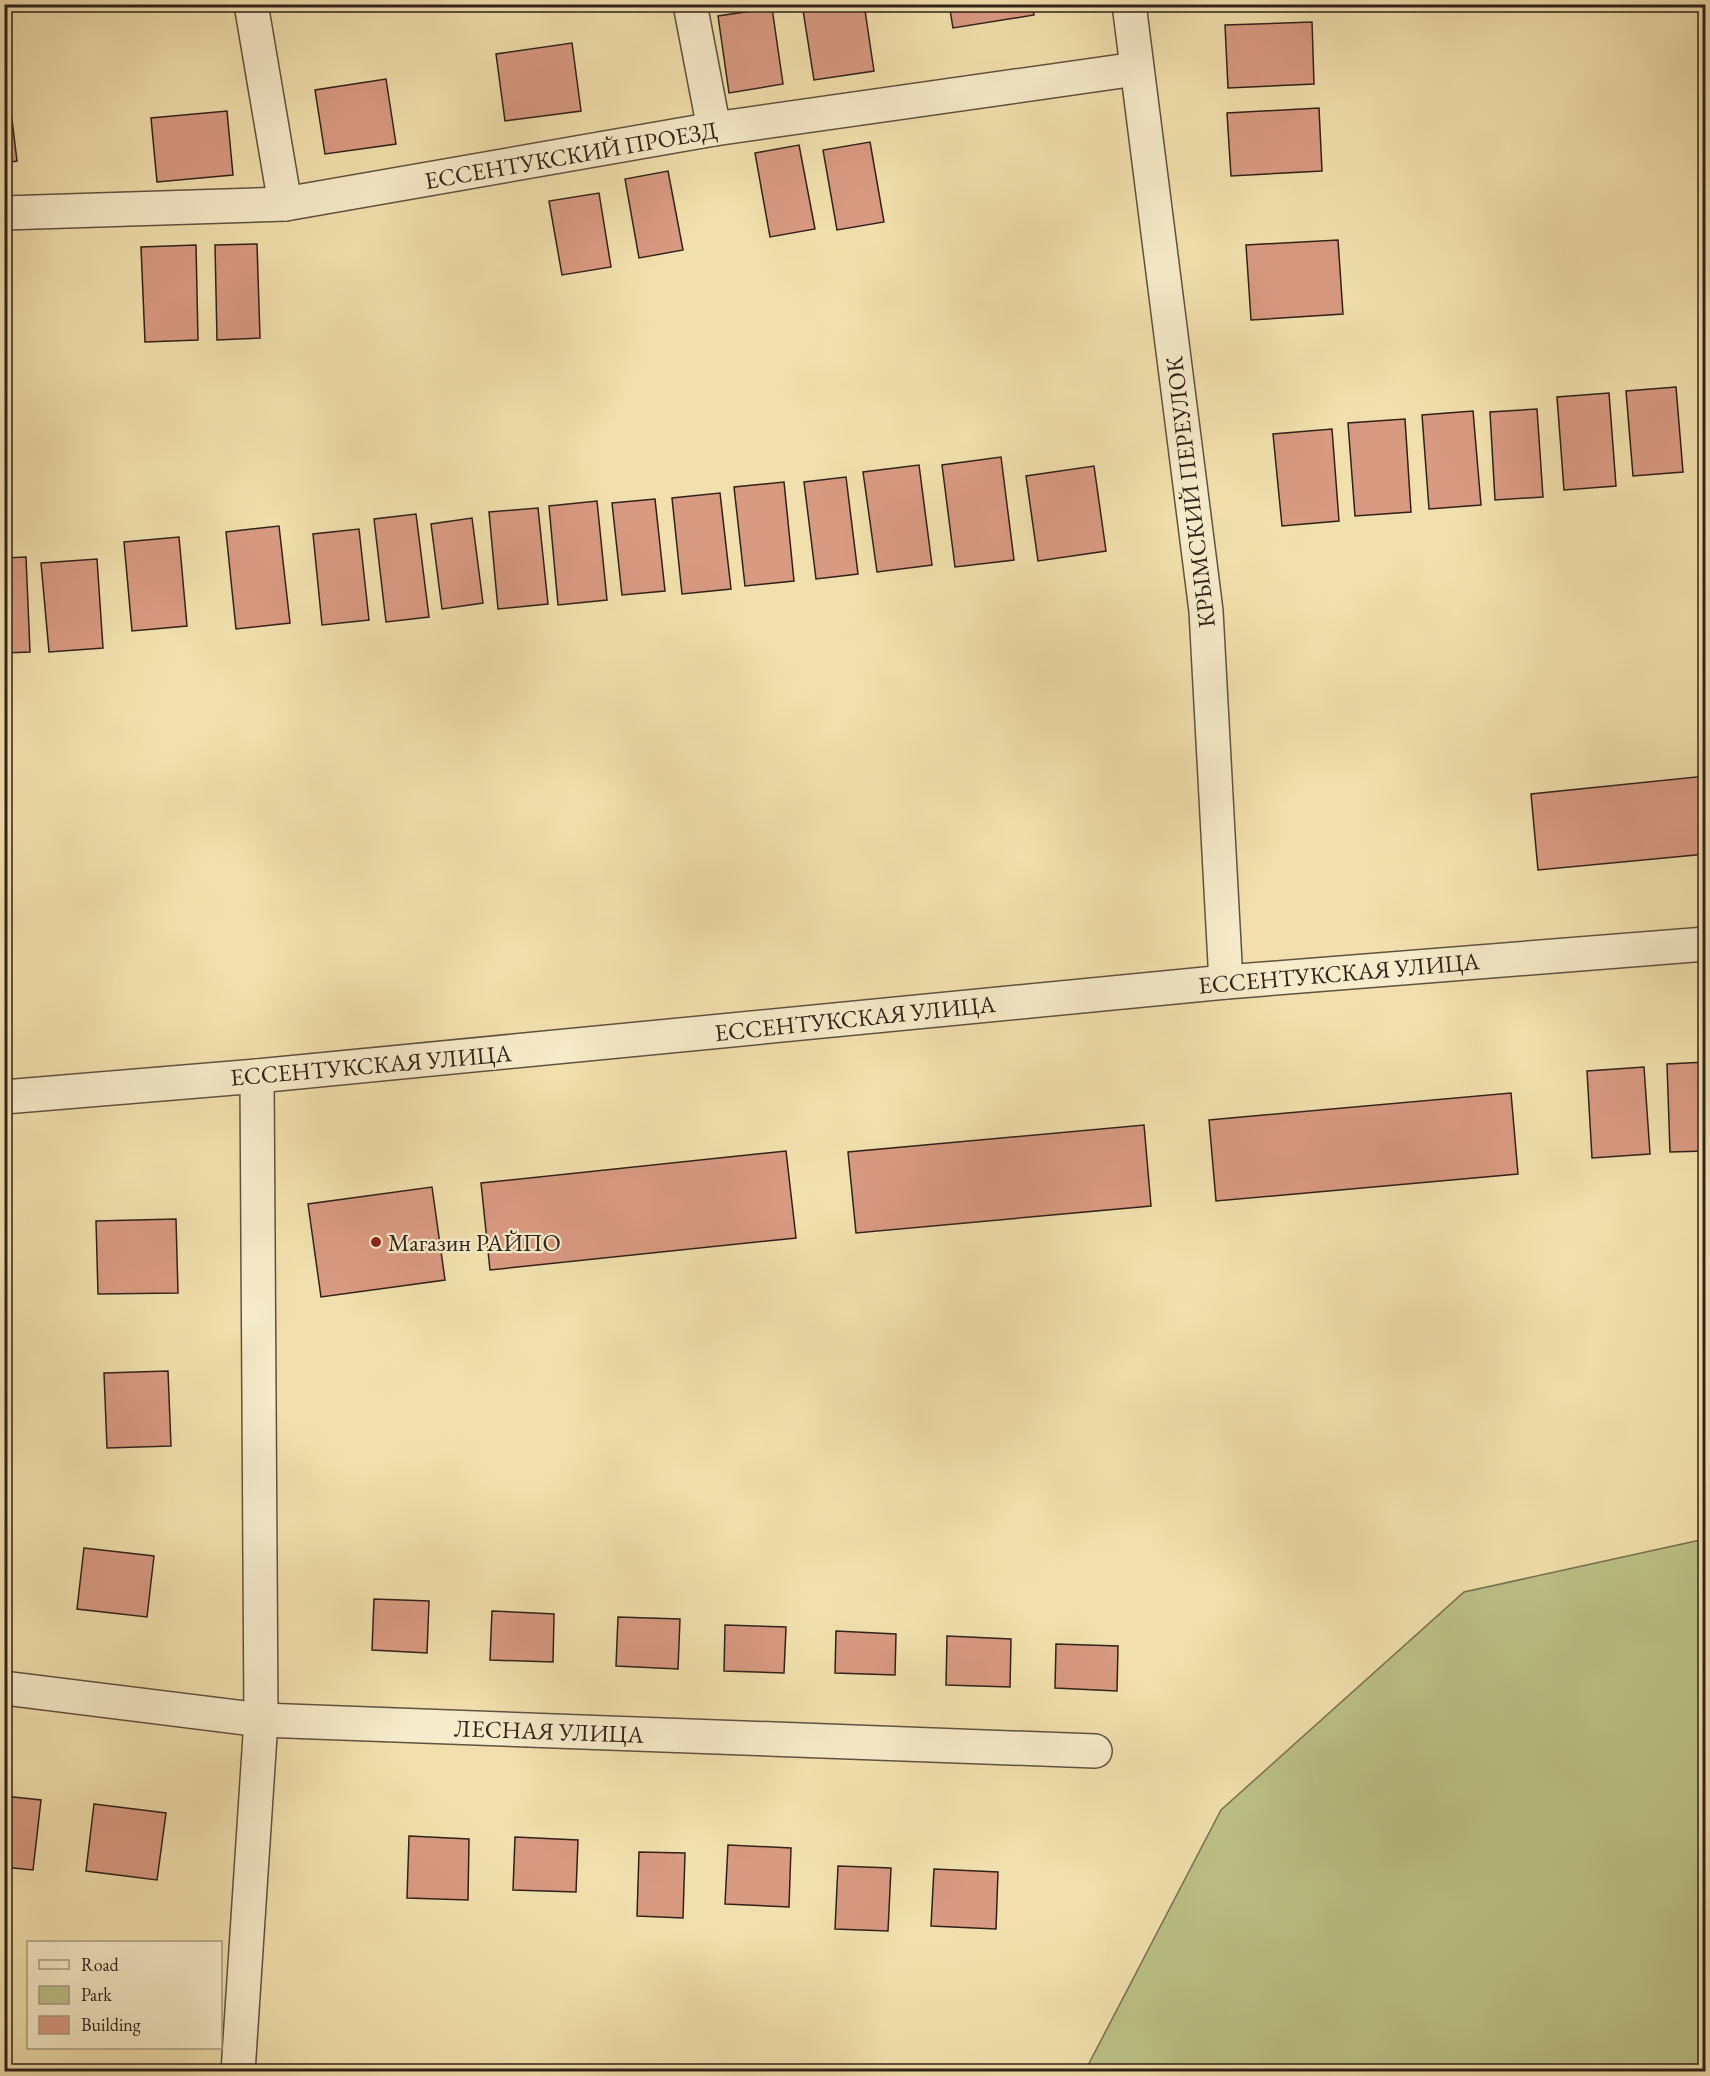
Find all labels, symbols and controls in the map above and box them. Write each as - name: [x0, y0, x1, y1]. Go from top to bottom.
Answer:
- street label: ЕССЕНТУКСКИЙ ПРОЕЗД: [422, 114, 720, 196]
- street label: КРЫМСКИЙ ПЕРЕУЛОК: [1158, 354, 1222, 629]
- street label: ЕССЕНТУКСКАЯ УЛИЦА: [1197, 945, 1481, 1001]
- street label: ЕССЕНТУКСКАЯ УЛИЦА: [713, 988, 997, 1048]
- street label: ЕССЕНТУКСКАЯ УЛИЦА: [229, 1037, 513, 1093]
- place label: Магазин РАЙПО: [388, 1227, 561, 1258]
- marker: Магазин РАЙПО: [369, 1235, 383, 1249]
- street label: ЛЕСНАЯ УЛИЦА: [454, 1712, 645, 1750]
- legend: [27, 1941, 222, 2049]
- text: Road: [81, 1953, 120, 1976]
- text: Park: [81, 1983, 112, 2006]
- text: Building: [81, 2013, 141, 2036]

